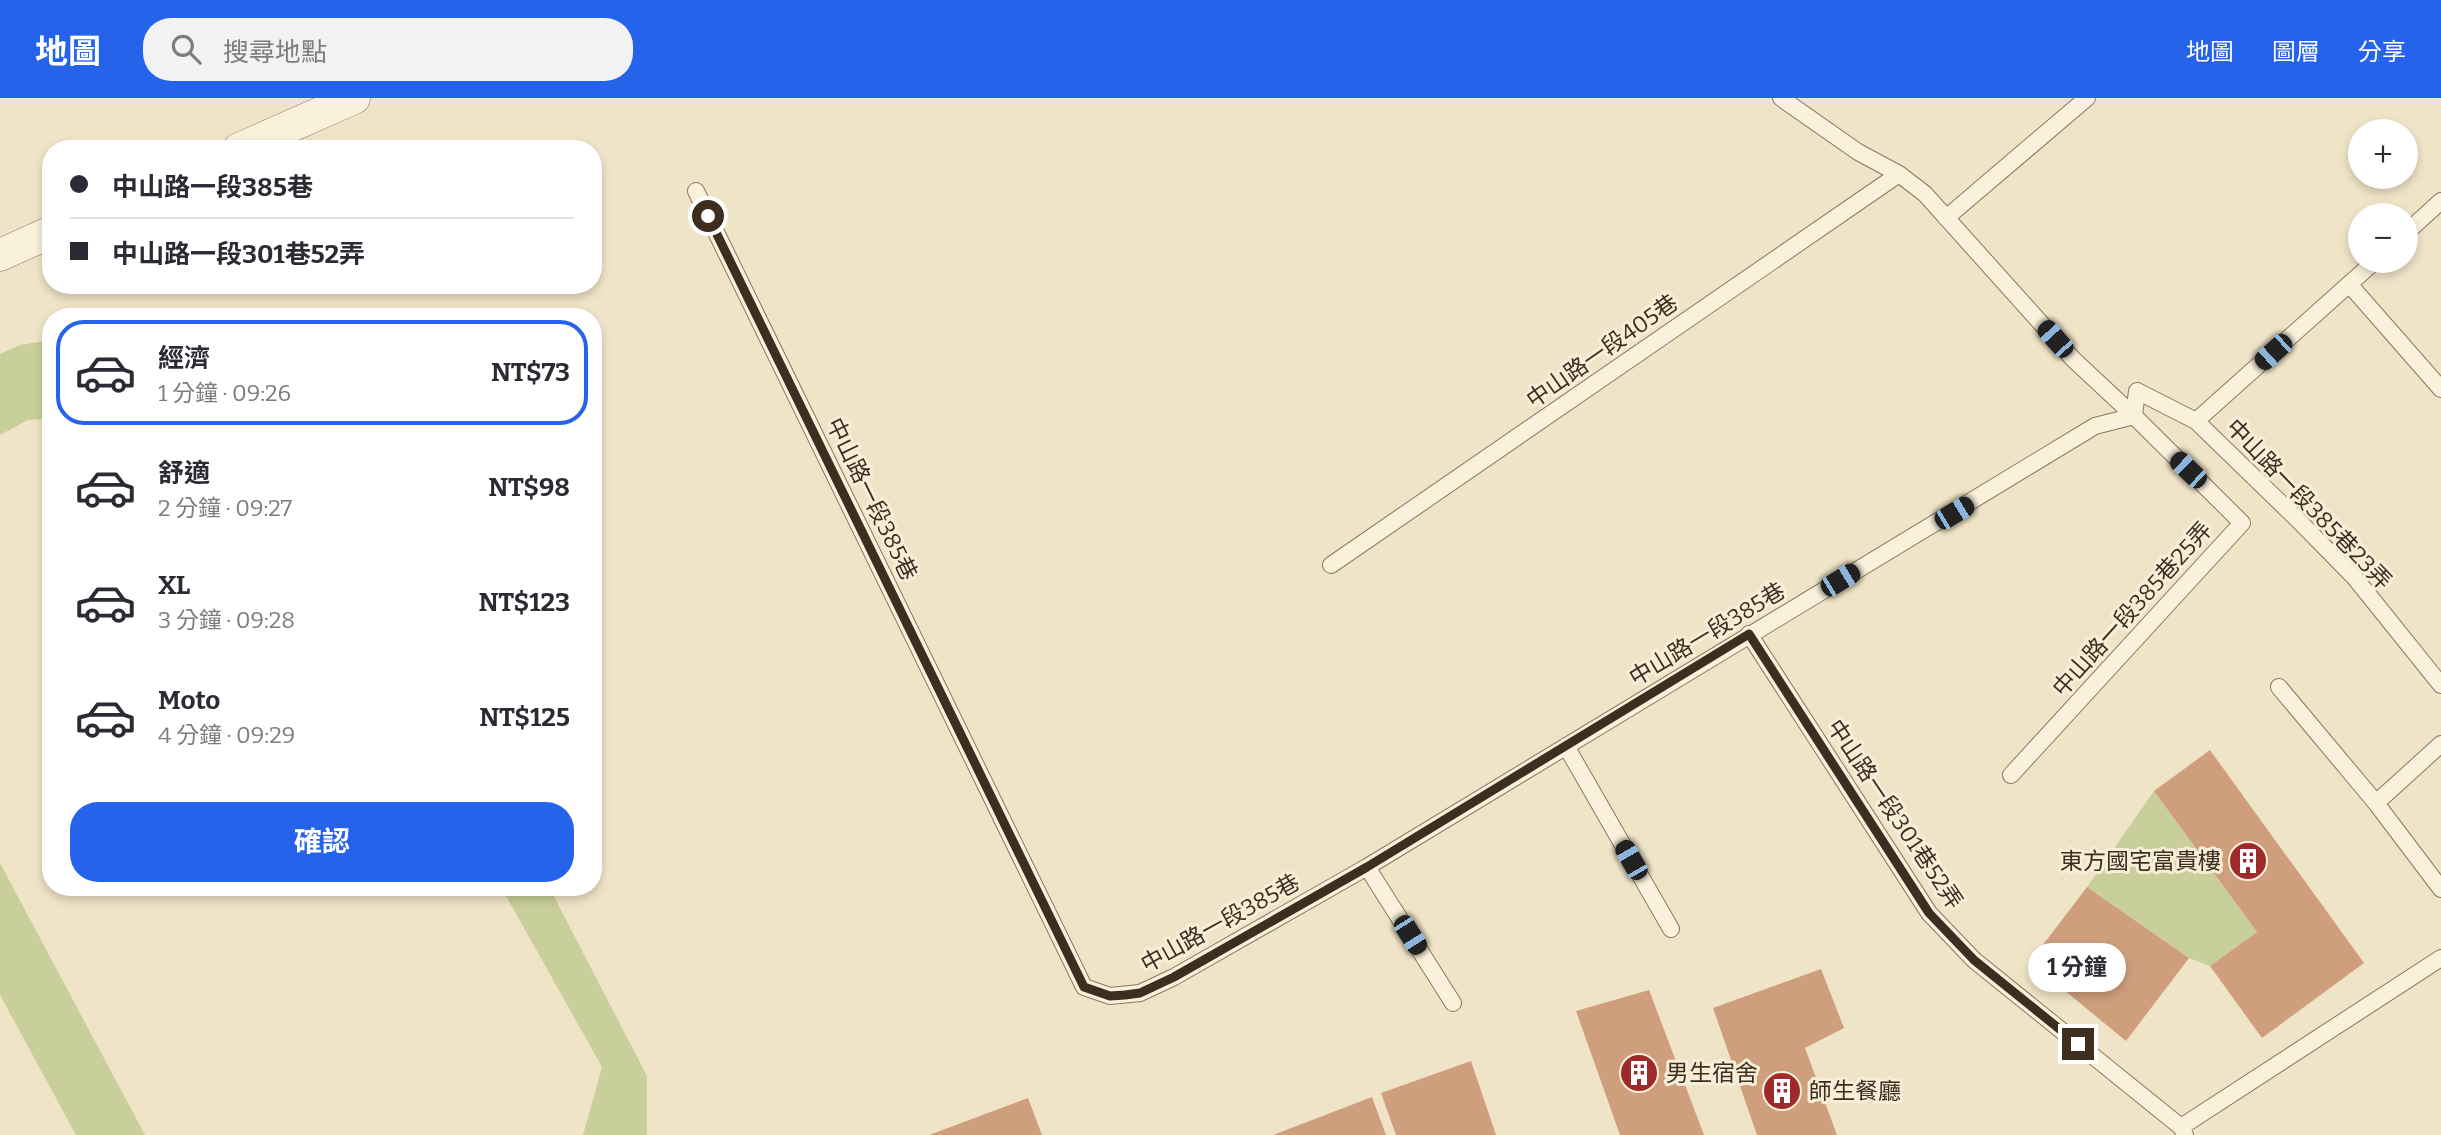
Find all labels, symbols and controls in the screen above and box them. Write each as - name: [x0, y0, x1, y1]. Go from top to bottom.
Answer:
- search box: [143, 18, 633, 81]
- icon: search: [167, 30, 205, 68]
- text: 地圖: [35, 32, 101, 72]
- text: 搜尋地點: [223, 37, 327, 68]
- text: 地圖: [2186, 38, 2234, 66]
- text: 圖層: [2272, 38, 2320, 66]
- text: 分享: [2358, 38, 2406, 66]
- map controls: [2348, 119, 2418, 273]
- button: +: [2348, 119, 2418, 189]
- text: 中山路一段385巷: [112, 172, 313, 203]
- route start: [692, 200, 724, 232]
- button: −: [2348, 203, 2418, 273]
- text: 中山路一段301巷52弄: [112, 239, 365, 270]
- street label: 中山路一段405巷: [1521, 288, 1683, 414]
- car: [2034, 316, 2077, 362]
- car: [2251, 330, 2296, 374]
- icon: car: [74, 341, 137, 404]
- text: 經濟: [158, 343, 210, 374]
- text: NT$73: [491, 357, 570, 388]
- text: 1 分鐘 · 09:26: [158, 379, 291, 407]
- street label: 中山路一段385巷: [821, 413, 923, 585]
- street label: 中山路一段385巷23弄: [2220, 413, 2398, 595]
- car: [2166, 448, 2211, 492]
- icon: car: [74, 456, 137, 519]
- text: 舒適: [158, 458, 210, 489]
- text: NT$98: [488, 472, 570, 503]
- car: [1931, 493, 1978, 533]
- text: 2 分鐘 · 09:27: [158, 494, 292, 522]
- street label: 中山路一段385巷25弄: [2046, 516, 2218, 702]
- car: [1817, 560, 1864, 600]
- text: XL: [158, 570, 190, 601]
- icon: car: [74, 571, 137, 634]
- street label: 中山路一段385巷: [1624, 576, 1790, 692]
- text: NT$123: [479, 587, 570, 618]
- text: 3 分鐘 · 09:28: [158, 606, 295, 634]
- text: Moto: [158, 685, 220, 716]
- icon: car: [74, 686, 137, 749]
- text: NT$125: [479, 702, 570, 733]
- street label: 中山路一段301巷52弄: [1821, 714, 1969, 914]
- text: 4 分鐘 · 09:29: [158, 721, 295, 749]
- button: 確認: [70, 802, 574, 882]
- car: [1612, 837, 1651, 883]
- building icon: 東方國宅富貴樓: [2227, 840, 2269, 882]
- place label: 東方國宅富貴樓: [2060, 847, 2221, 875]
- street label: 中山路一段385巷: [1136, 868, 1304, 978]
- car: [1390, 912, 1431, 958]
- callout: 1 分鐘: [2029, 942, 2127, 992]
- text: 1 分鐘: [2047, 953, 2107, 981]
- route end: [2062, 1028, 2094, 1060]
- building icon: 男生宿舍: [1618, 1052, 1660, 1094]
- place label: 男生宿舍: [1666, 1059, 1758, 1087]
- building icon: 師生餐廳: [1761, 1070, 1803, 1112]
- place label: 師生餐廳: [1809, 1077, 1901, 1105]

